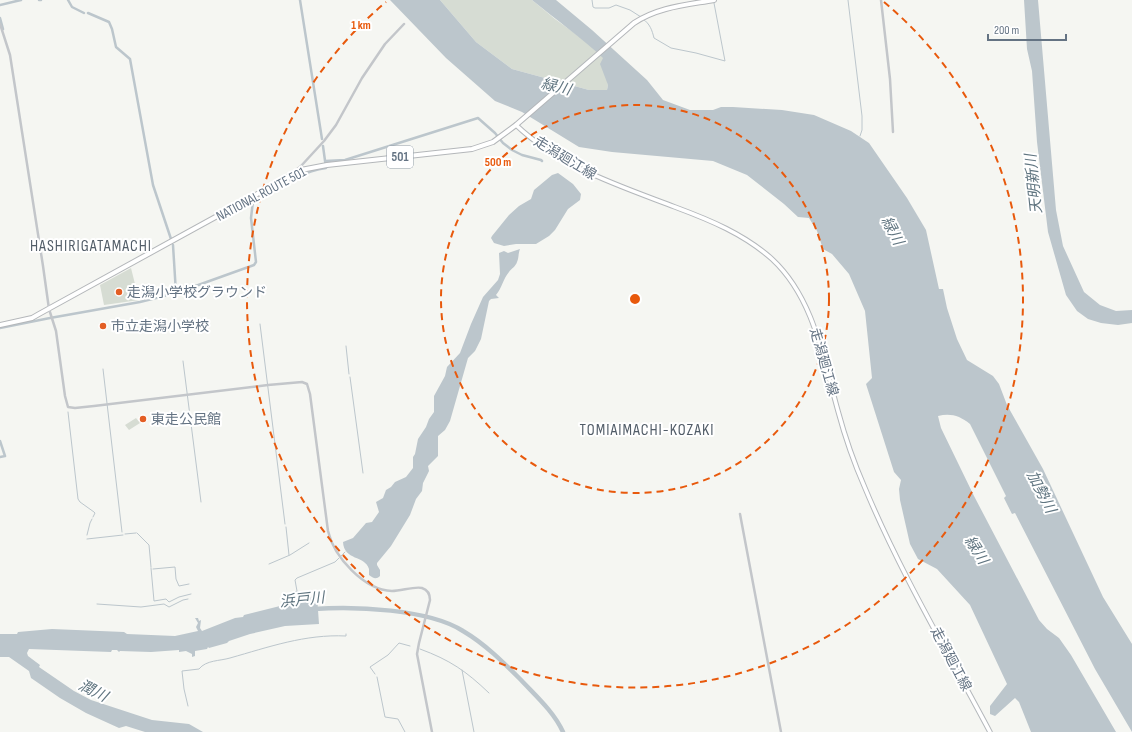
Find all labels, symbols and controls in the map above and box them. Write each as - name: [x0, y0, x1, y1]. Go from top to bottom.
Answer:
- scale bar: [988, 16, 1066, 42]
- text: 1 km: [351, 18, 371, 33]
- text: 200 m: [994, 23, 1020, 38]
- water label: 緑川: [539, 74, 575, 100]
- street label: 走潟廻江線: [531, 133, 599, 183]
- road number: 501: [387, 146, 413, 168]
- water label: 天明新川: [1021, 151, 1047, 215]
- text: 500 m: [485, 155, 511, 170]
- street label: NATIONAL ROUTE 501: [213, 163, 309, 225]
- water label: 緑川: [877, 213, 908, 250]
- district label: HASHIRIGATAMACHI: [30, 237, 152, 256]
- place label: 走潟小学校グラウンド: [127, 284, 267, 301]
- marker: 走潟小学校グラウンド: [114, 287, 124, 297]
- centre of rings: [628, 292, 642, 306]
- place label: 市立走潟小学校: [111, 318, 209, 335]
- marker: 市立走潟小学校: [98, 321, 108, 331]
- street label: 走潟廻江線: [806, 326, 842, 398]
- place label: 東走公民館: [151, 411, 221, 428]
- marker: 東走公民館: [138, 414, 148, 424]
- district label: TOMIAIMACHI-KOZAKI: [580, 421, 714, 440]
- water label: 加勢川: [1022, 468, 1061, 518]
- water label: 緑川: [960, 532, 993, 569]
- water label: 浜戸川: [279, 588, 327, 612]
- street label: 走潟廻江線: [927, 624, 975, 694]
- water label: 潤川: [75, 676, 112, 707]

